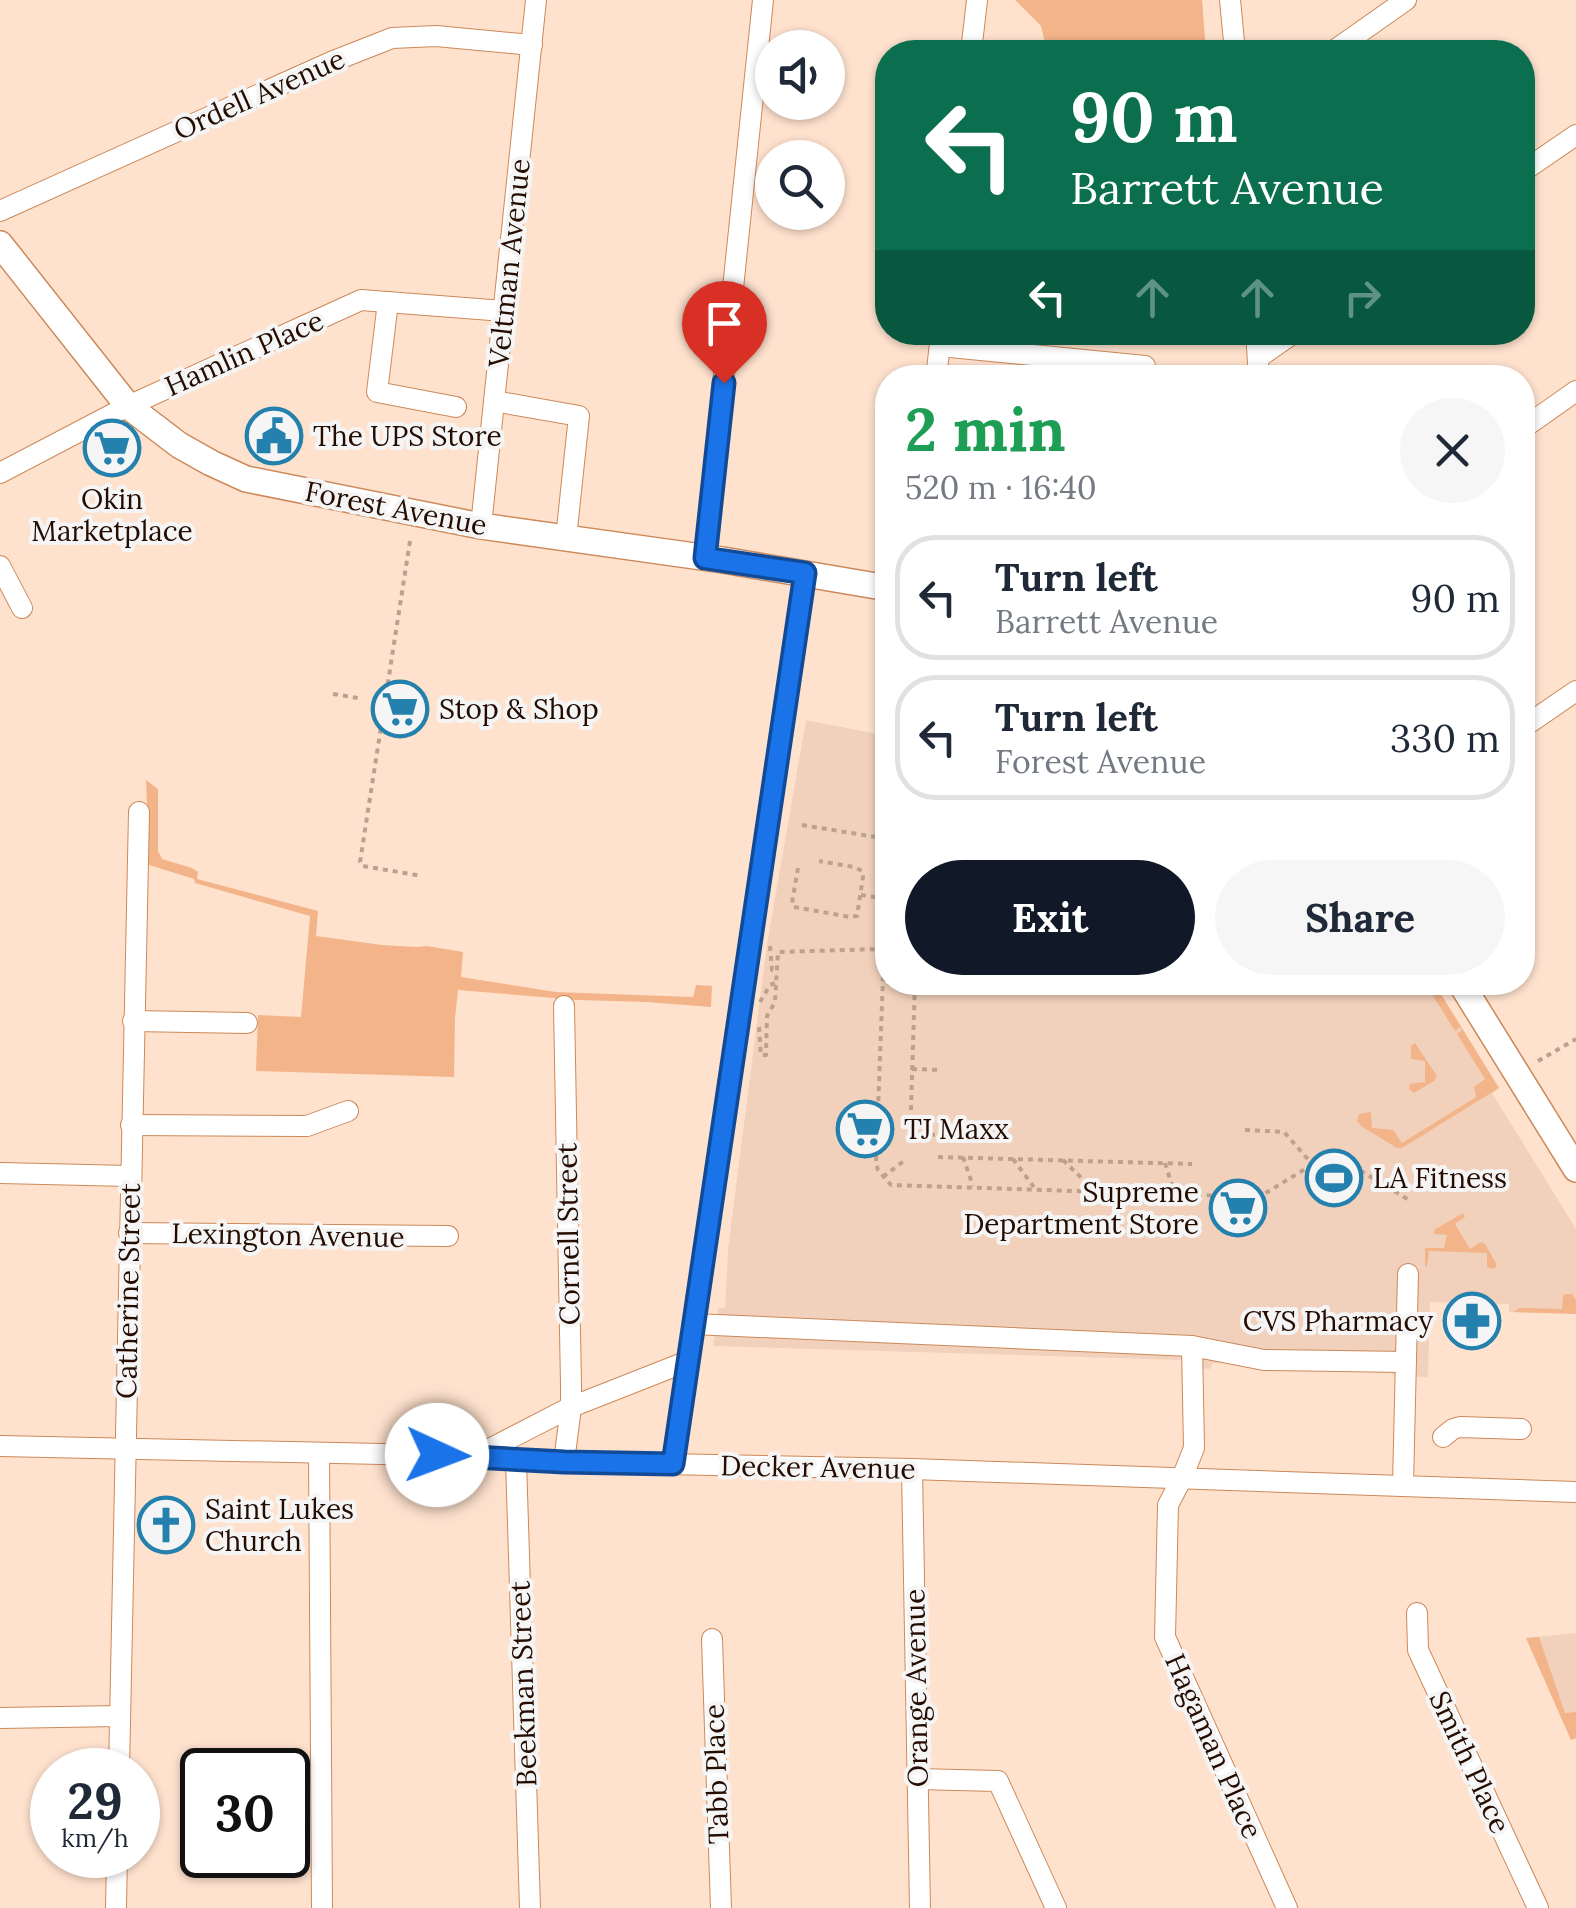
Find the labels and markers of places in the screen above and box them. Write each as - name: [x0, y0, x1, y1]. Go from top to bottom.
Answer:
- pin: [682, 281, 767, 384]
- public building icon: The UPS Store: [244, 406, 304, 466]
- supermarket icon: Okin Marketplace: [82, 418, 142, 478]
- place label: The UPS Store: [313, 418, 502, 454]
- place label: Okin Marketplace: [31, 481, 193, 549]
- supermarket icon: Stop & Shop: [370, 679, 430, 739]
- place label: Stop & Shop: [439, 691, 599, 727]
- supermarket icon: TJ Maxx: [835, 1099, 895, 1159]
- place label: TJ Maxx: [904, 1111, 1009, 1147]
- sports icon: LA Fitness: [1304, 1148, 1364, 1208]
- place label: LA Fitness: [1373, 1160, 1507, 1196]
- place label: Supreme Department Store: [963, 1174, 1199, 1242]
- supermarket icon: Supreme Department Store: [1208, 1178, 1268, 1238]
- pharmacy icon: CVS Pharmacy: [1442, 1291, 1502, 1351]
- place label: CVS Pharmacy: [1243, 1303, 1433, 1339]
- place label: Saint Lukes Church: [205, 1491, 354, 1559]
- church icon: Saint Lukes Church: [136, 1495, 196, 1555]

